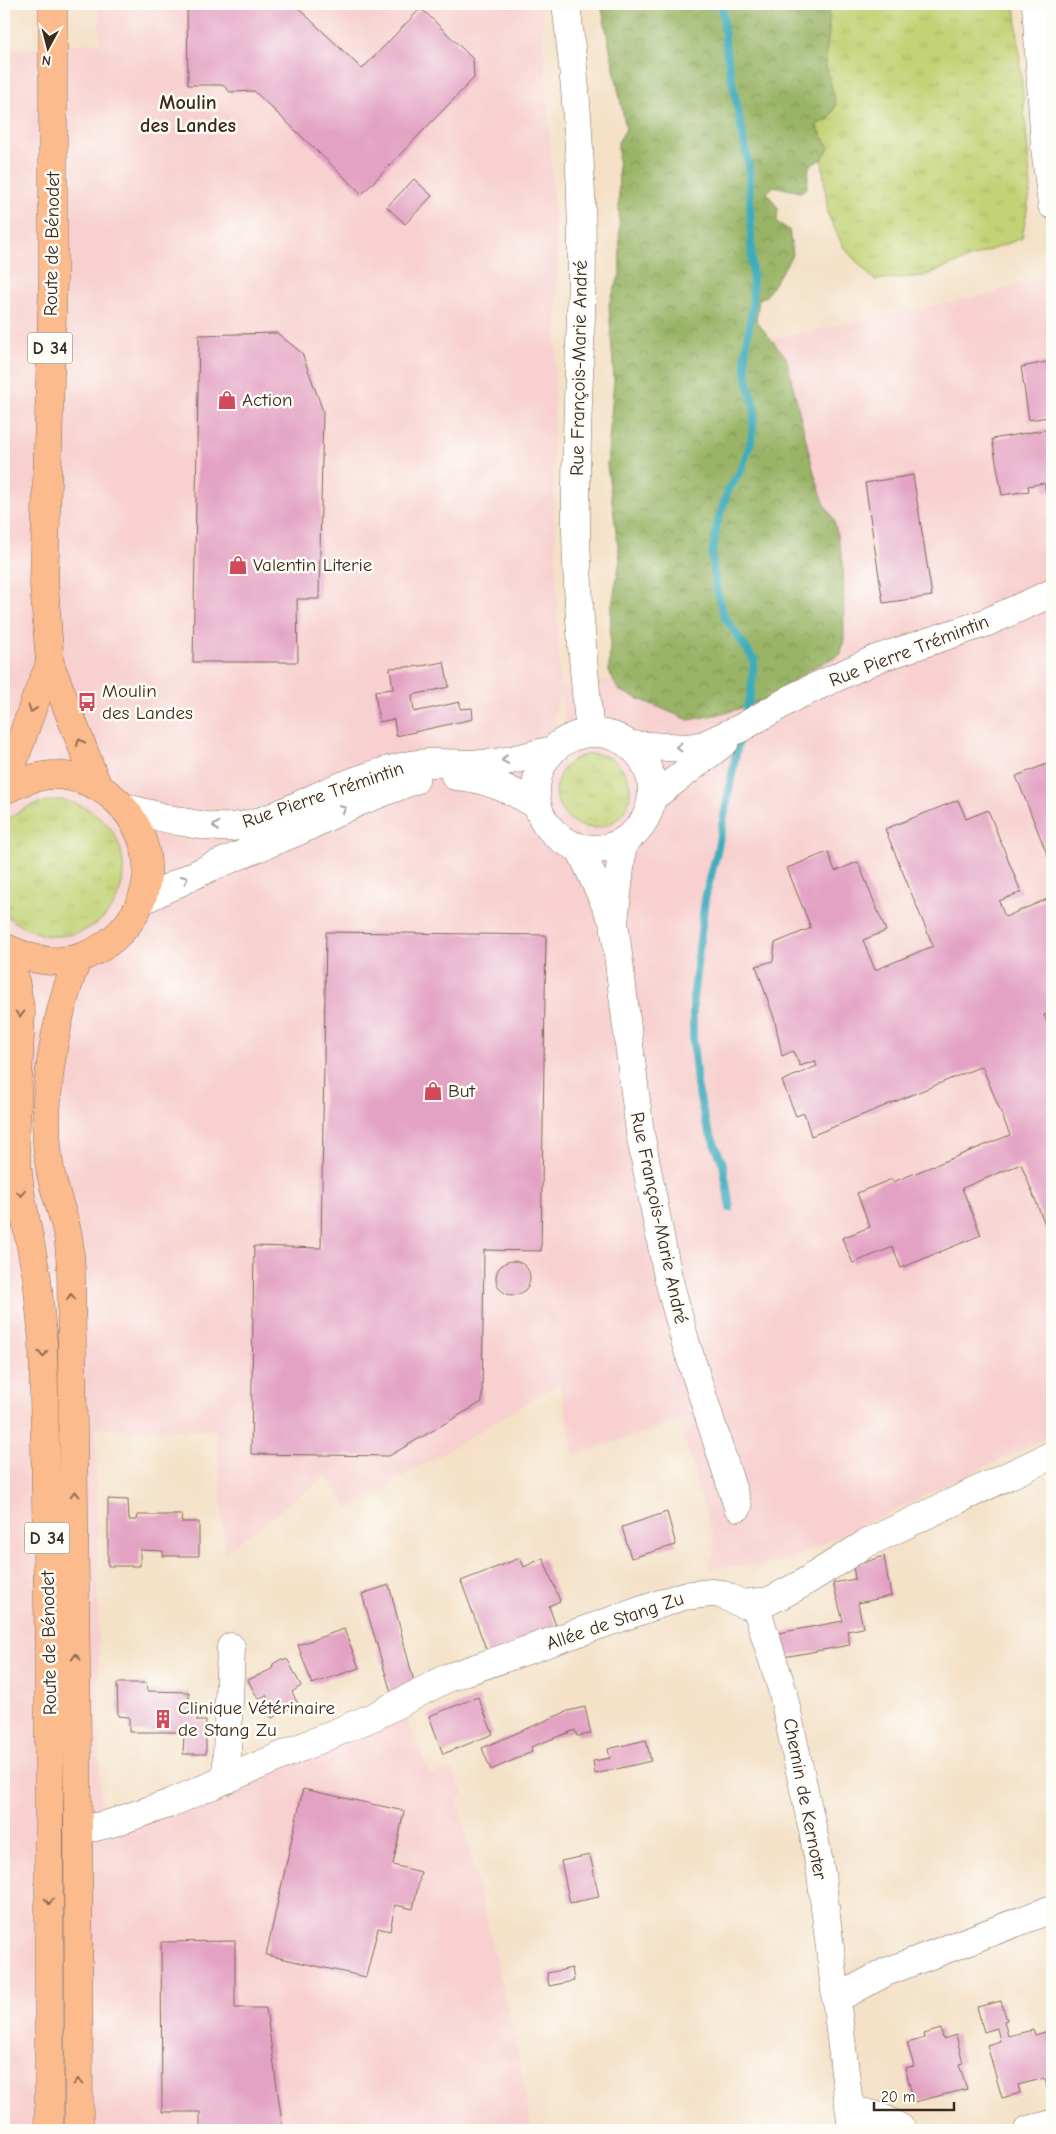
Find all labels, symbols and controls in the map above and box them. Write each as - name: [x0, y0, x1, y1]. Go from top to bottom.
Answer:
- north arrow: [22, 22, 72, 72]
- text: N: [41, 51, 52, 69]
- district label: Moulin des Landes: [140, 91, 236, 137]
- street label: Route de Bénodet: [40, 171, 64, 316]
- street label: Rue François-Marie André: [566, 260, 592, 476]
- road number: D 34: [28, 332, 72, 363]
- shop icon: Action: [216, 389, 238, 411]
- place label: Action: [242, 389, 293, 411]
- shop icon: Valentin Literie: [227, 554, 249, 576]
- place label: Valentin Literie: [253, 554, 372, 576]
- street label: Rue Pierre Trémintin: [826, 610, 992, 692]
- place label: Moulin des Landes: [102, 680, 193, 724]
- bus stop icon: Moulin des Landes: [76, 691, 98, 713]
- one-way arrow: [28, 704, 38, 713]
- one-way arrow: [75, 738, 86, 747]
- one-way arrow: [674, 742, 682, 753]
- one-way arrow: [501, 755, 509, 765]
- street label: Rue Pierre Trémintin: [239, 757, 407, 833]
- one-way arrow: [338, 805, 347, 816]
- one-way arrow: [211, 821, 219, 832]
- one-way arrow: [180, 874, 189, 885]
- one-way arrow: [15, 1010, 26, 1018]
- shop icon: But: [422, 1080, 444, 1102]
- place label: But: [448, 1080, 475, 1102]
- street label: Rue François-Marie André: [626, 1110, 692, 1326]
- one-way arrow: [15, 1189, 25, 1198]
- one-way arrow: [66, 1292, 77, 1300]
- one-way arrow: [38, 1350, 48, 1358]
- one-way arrow: [70, 1490, 80, 1498]
- road number: D 34: [24, 1522, 70, 1554]
- street label: Route de Bénodet: [37, 1570, 61, 1715]
- street label: Allée de Stang Zu: [544, 1587, 686, 1655]
- one-way arrow: [71, 1652, 81, 1660]
- place label: Clinique Vétérinaire de Stang Zu: [178, 1697, 335, 1741]
- building icon: Clinique Vétérinaire de Stang Zu: [152, 1708, 174, 1730]
- street label: Chemin de Kernoter: [779, 1716, 832, 1882]
- one-way arrow: [44, 1898, 54, 1905]
- one-way arrow: [73, 2077, 83, 2085]
- scale bar: [874, 2079, 954, 2111]
- text: 20 m: [881, 2088, 915, 2106]

